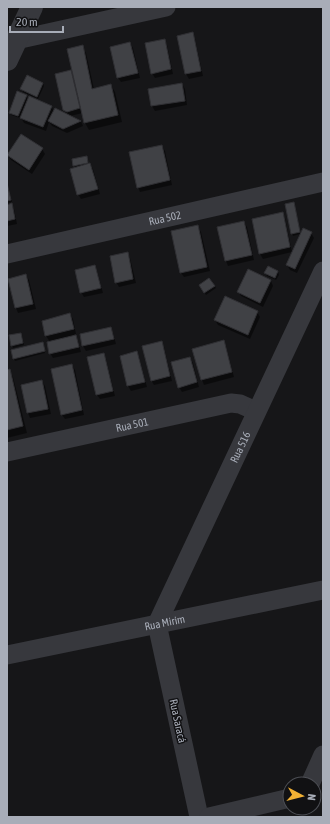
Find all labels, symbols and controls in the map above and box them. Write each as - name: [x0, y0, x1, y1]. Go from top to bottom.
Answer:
- scale bar: [10, 8, 63, 34]
- text: 20 m: [16, 15, 38, 29]
- street label: Rua 502: [148, 208, 182, 228]
- street label: Rua 501: [115, 415, 149, 434]
- street label: Rua 516: [228, 430, 253, 465]
- street label: Rua Mirim: [143, 613, 186, 633]
- street label: Rua Saracá: [168, 698, 188, 744]
- north arrow: [282, 776, 322, 816]
- text: N: [306, 793, 318, 801]

